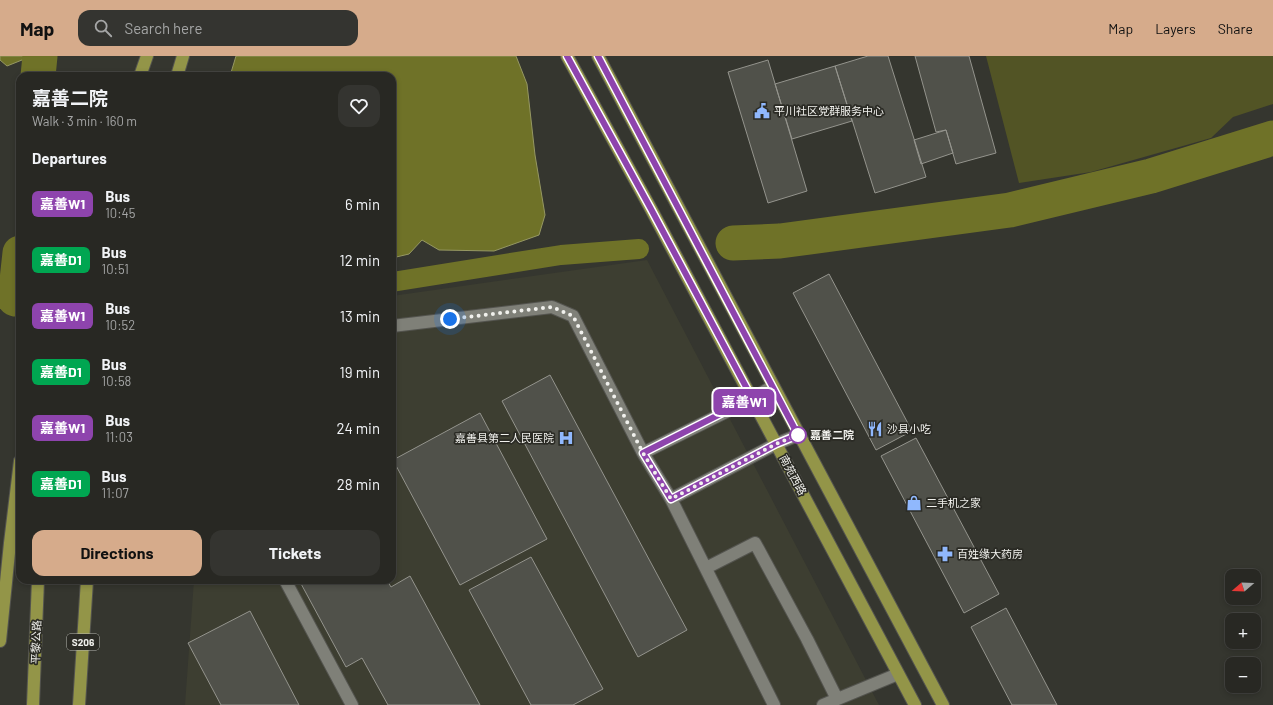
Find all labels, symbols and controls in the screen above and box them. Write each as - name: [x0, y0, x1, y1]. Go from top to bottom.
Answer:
- search box: [78, 10, 358, 46]
- text: Map: [20, 17, 54, 40]
- icon: search: [92, 17, 114, 39]
- text: Search here: [124, 19, 202, 37]
- text: Map: [1108, 20, 1133, 37]
- text: Layers: [1155, 20, 1196, 37]
- text: Share: [1218, 20, 1253, 37]
- button: heart: [338, 85, 380, 127]
- text: 嘉善二院: [32, 86, 108, 109]
- public building icon: 平川社区党群服务中心: [753, 102, 771, 120]
- place label: 平川社区党群服务中心: [774, 104, 884, 117]
- text: Walk · 3 min · 160 m: [32, 113, 137, 129]
- text: Departures: [32, 149, 107, 167]
- text: Bus: [105, 187, 130, 205]
- text: 嘉善W1: [40, 195, 85, 212]
- text: 6 min: [345, 195, 380, 213]
- text: 10:45: [105, 205, 135, 221]
- text: Bus: [102, 243, 127, 261]
- text: 嘉善D1: [40, 251, 82, 268]
- text: 12 min: [339, 251, 380, 269]
- text: 10:51: [102, 261, 129, 277]
- text: Bus: [105, 299, 130, 317]
- text: 嘉善W1: [40, 307, 85, 324]
- text: 13 min: [340, 307, 380, 325]
- your location: [440, 309, 460, 329]
- text: 10:52: [105, 317, 135, 333]
- text: Bus: [102, 355, 127, 373]
- text: 嘉善D1: [40, 363, 82, 380]
- text: 19 min: [340, 363, 380, 381]
- text: 10:58: [102, 373, 131, 389]
- line badge: 嘉善W1: [716, 389, 772, 415]
- text: 嘉善W1: [721, 393, 767, 410]
- text: Bus: [105, 411, 130, 429]
- text: 嘉善W1: [40, 419, 85, 436]
- text: 24 min: [336, 419, 380, 437]
- restaurant icon: 沙县小吃: [866, 420, 884, 438]
- place label: 沙县小吃: [887, 422, 931, 435]
- marker: 嘉善二院: [789, 426, 807, 444]
- place label: 嘉善二院: [810, 428, 854, 441]
- text: 11:03: [105, 429, 133, 445]
- hospital icon: 嘉善县第二人民医院: [557, 429, 575, 447]
- place label: 嘉善县第二人民医院: [455, 431, 554, 444]
- street label: 南苑西路: [777, 452, 810, 497]
- text: Bus: [102, 467, 127, 485]
- text: 嘉善D1: [40, 475, 82, 492]
- text: 28 min: [337, 475, 380, 493]
- text: 11:07: [102, 485, 129, 501]
- shop icon: 二手机之家: [905, 494, 923, 512]
- place label: 二手机之家: [926, 496, 981, 509]
- button: Directions: [32, 530, 202, 576]
- button: Tickets: [210, 530, 380, 576]
- pharmacy icon: 百姓缘大药房: [936, 545, 954, 563]
- place label: 百姓缘大药房: [957, 547, 1023, 560]
- north arrow: [1225, 569, 1261, 605]
- map controls: [1225, 569, 1261, 693]
- button: +: [1225, 613, 1261, 649]
- street label: 平黎公路: [28, 620, 43, 664]
- road number: S206: [67, 634, 99, 650]
- button: −: [1225, 657, 1261, 693]

